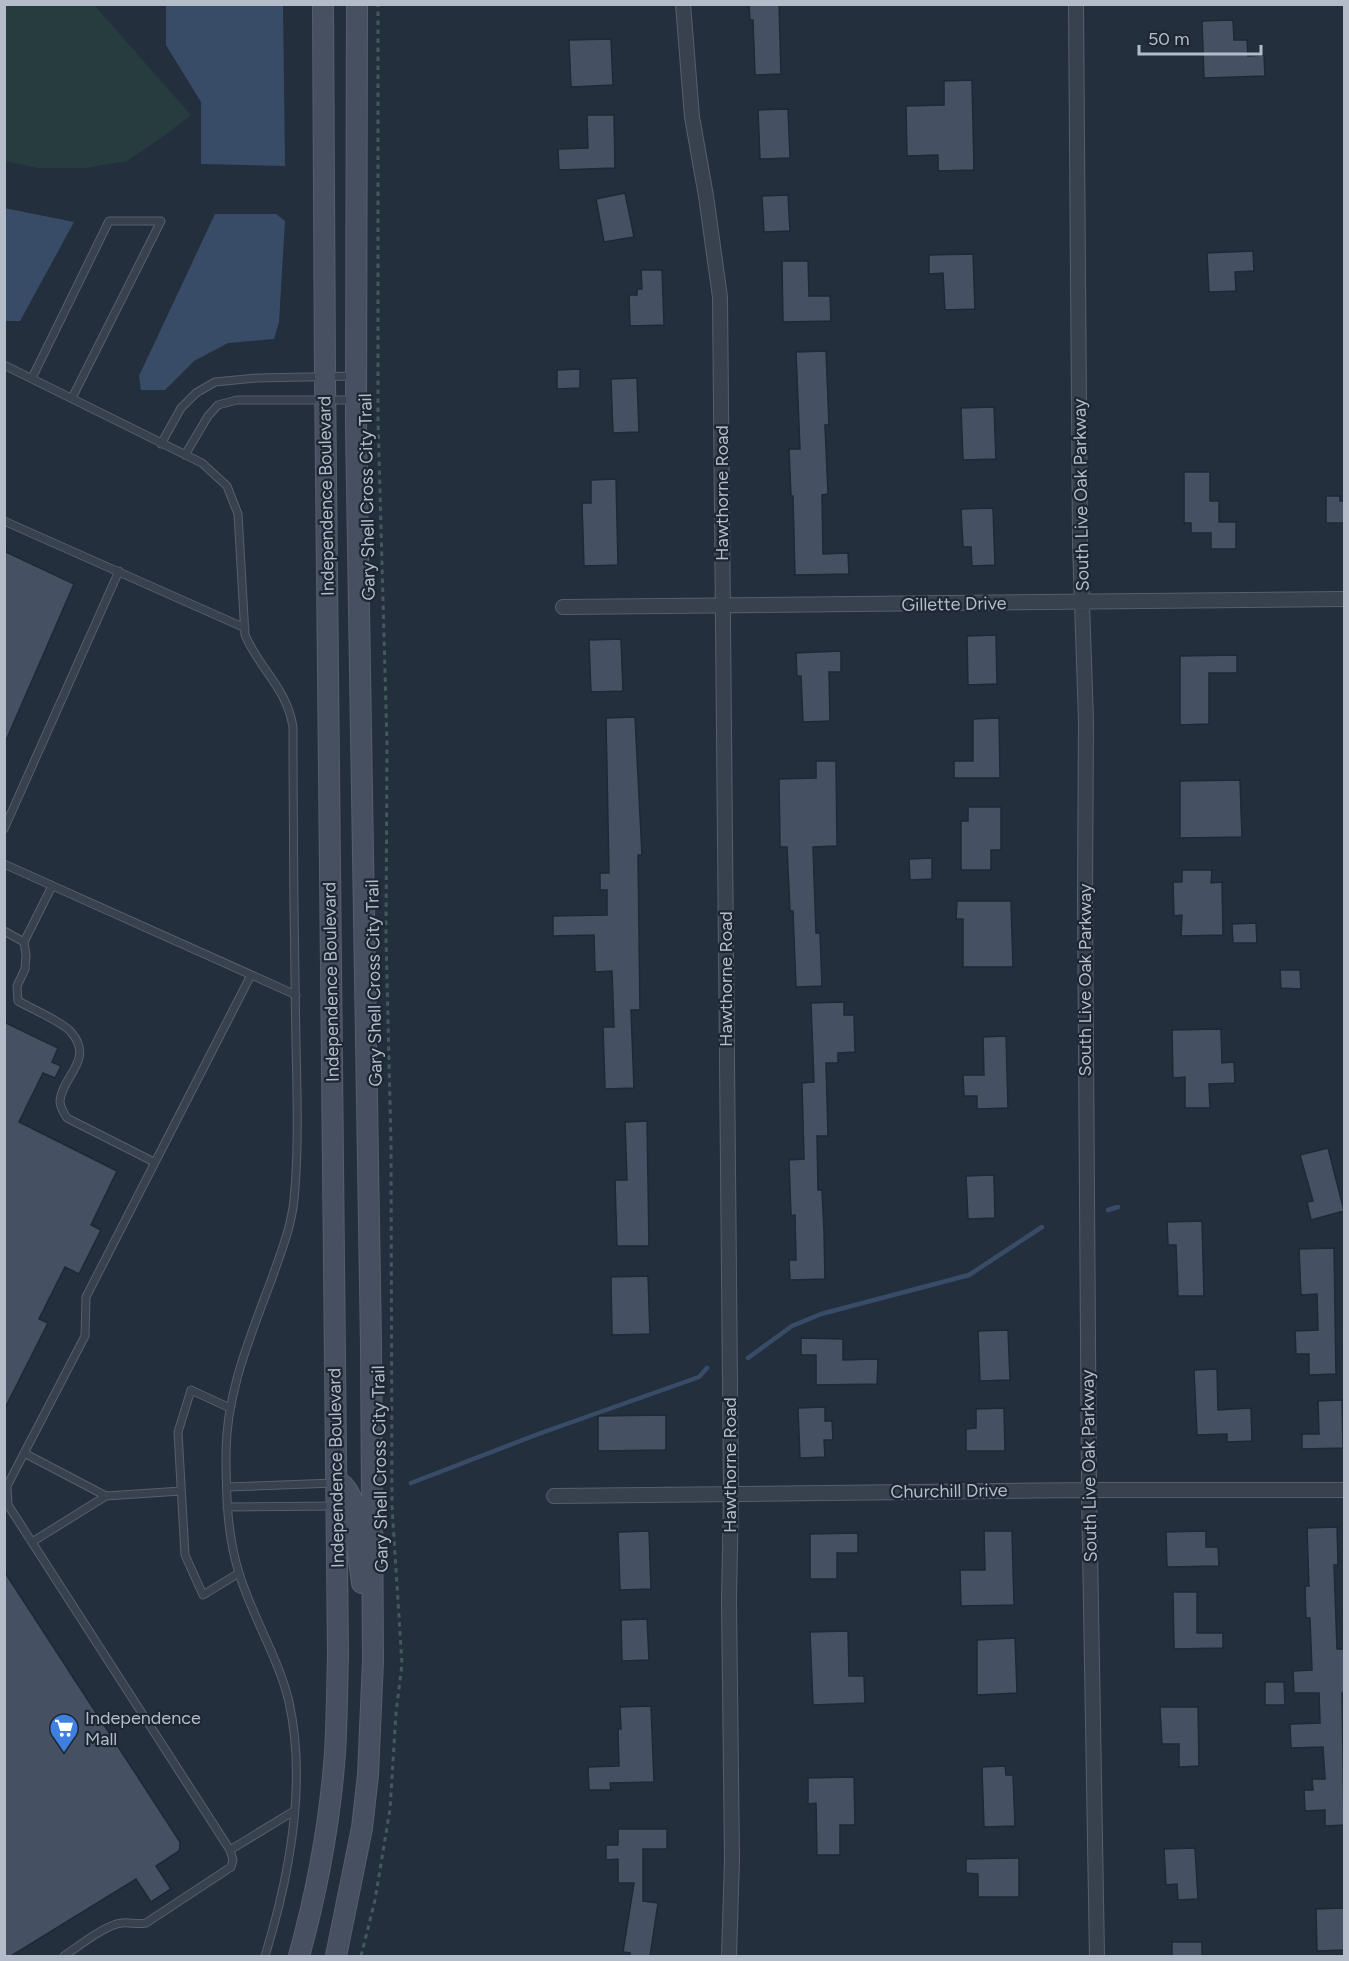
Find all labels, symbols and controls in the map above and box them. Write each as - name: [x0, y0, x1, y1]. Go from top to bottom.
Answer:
- scale bar: [1139, 18, 1260, 56]
- text: 50 m: [1148, 28, 1190, 50]
- street label: Gary Shell Cross City Trail: [354, 393, 380, 601]
- street label: Independence Boulevard: [313, 396, 339, 596]
- street label: South Live Oak Parkway: [1068, 398, 1094, 592]
- street label: Hawthorne Road: [711, 425, 733, 561]
- street label: Gillette Drive: [901, 592, 1007, 616]
- street label: Gary Shell Cross City Trail: [361, 879, 387, 1087]
- street label: Independence Boulevard: [318, 882, 344, 1082]
- street label: South Live Oak Parkway: [1074, 883, 1096, 1076]
- street label: Hawthorne Road: [715, 911, 737, 1047]
- street label: Gary Shell Cross City Trail: [367, 1365, 393, 1573]
- street label: Independence Boulevard: [323, 1368, 349, 1568]
- street label: South Live Oak Parkway: [1076, 1369, 1102, 1563]
- street label: Hawthorne Road: [719, 1397, 741, 1533]
- street label: Churchill Drive: [890, 1479, 1008, 1503]
- place label: Independence Mall: [85, 1707, 201, 1750]
- supermarket icon: Independence Mall: [48, 1712, 80, 1754]

